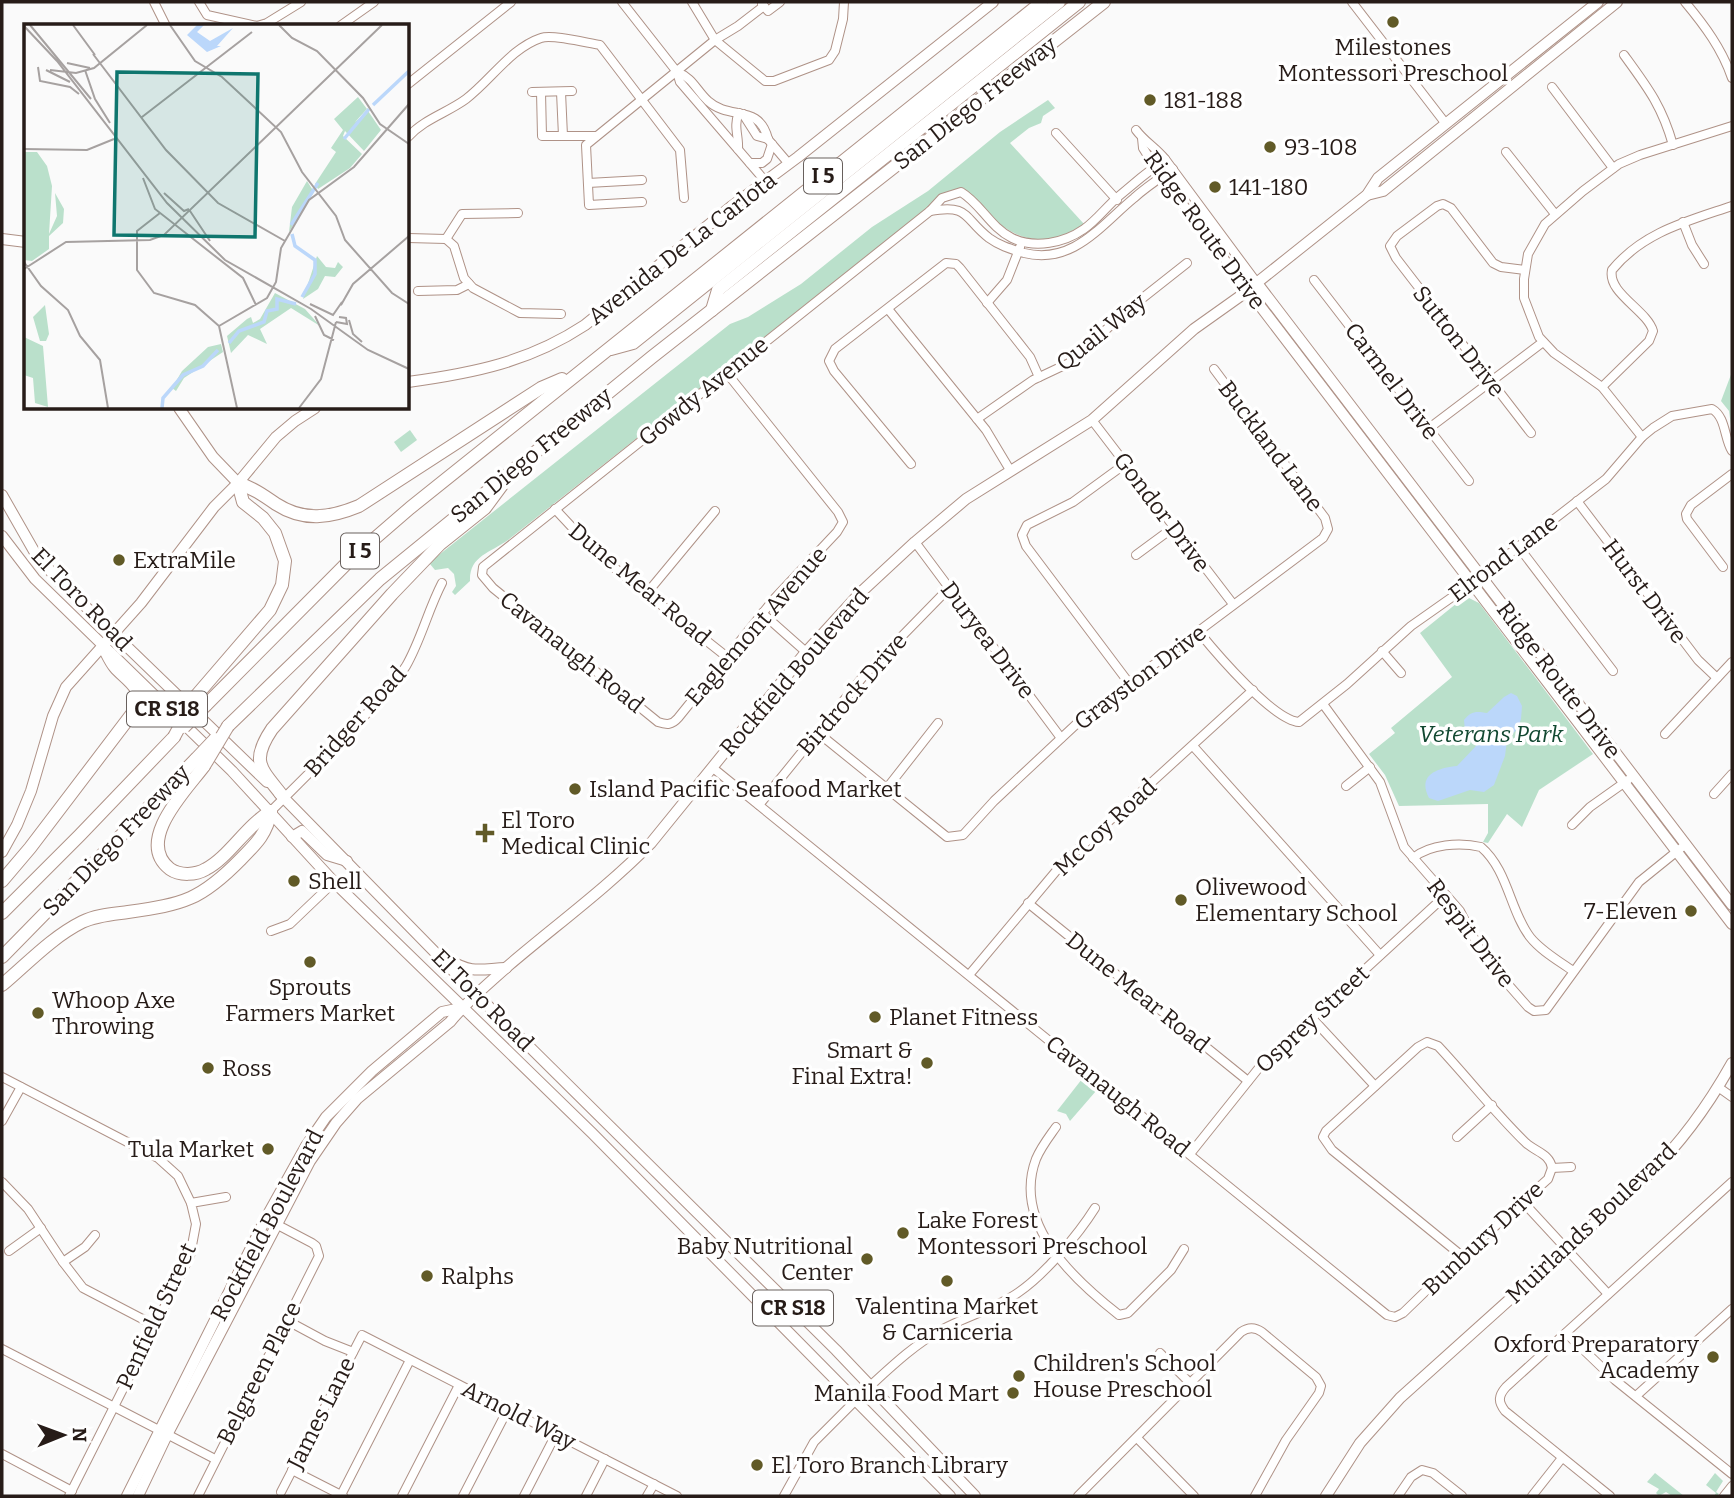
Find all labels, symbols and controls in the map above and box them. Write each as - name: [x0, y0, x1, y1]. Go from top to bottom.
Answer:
- marker: Milestones Montessori Preschool: [1385, 14, 1401, 30]
- inset map: [24, 24, 410, 410]
- street label: San Diego Freeway: [888, 30, 1063, 176]
- place label: Milestones Montessori Preschool: [1278, 33, 1509, 87]
- place label: 181-188: [1164, 86, 1243, 114]
- marker: 181-188: [1142, 92, 1158, 108]
- place label: 93-108: [1284, 133, 1358, 161]
- marker: 93-108: [1262, 139, 1278, 155]
- street label: Ridge Route Drive: [1138, 145, 1272, 315]
- road number: I 5: [804, 158, 842, 194]
- street label: Avenida De La Carlota: [582, 165, 782, 330]
- place label: 141-180: [1229, 173, 1309, 201]
- marker: 141-180: [1207, 179, 1223, 195]
- street label: Sutton Drive: [1407, 280, 1511, 402]
- street label: Quail Way: [1050, 287, 1152, 377]
- street label: Carmel Drive: [1339, 317, 1445, 445]
- street label: Gowdy Avenue: [633, 330, 773, 452]
- street label: Buckland Lane: [1213, 375, 1329, 517]
- street label: San Diego Freeway: [445, 381, 618, 529]
- street label: Gondor Drive: [1108, 446, 1216, 578]
- street label: Elrond Lane: [1443, 508, 1563, 608]
- street label: Dune Mear Road: [563, 517, 717, 652]
- street label: Hurst Drive: [1597, 533, 1693, 649]
- road number: I 5: [341, 534, 379, 568]
- street label: Eaglemont Avenue: [679, 541, 833, 711]
- street label: El Toro Road: [26, 542, 138, 657]
- place label: ExtraMile: [133, 546, 236, 574]
- marker: ExtraMile: [111, 552, 127, 568]
- street label: Duryea Drive: [935, 576, 1041, 704]
- street label: Rockfield Boulevard: [714, 582, 875, 761]
- street label: Cavanaugh Road: [494, 585, 650, 719]
- street label: Ridge Route Drive: [1491, 596, 1627, 764]
- street label: Grayston Drive: [1068, 618, 1212, 736]
- street label: Birdrock Drive: [791, 627, 913, 761]
- street label: Bridger Road: [298, 660, 412, 782]
- road number: CR S18: [127, 692, 207, 726]
- park label: Veterans Park: [1419, 720, 1564, 748]
- street label: San Diego Freeway: [37, 758, 196, 922]
- street label: McCoy Road: [1048, 772, 1162, 881]
- place label: Island Pacific Seafood Market: [589, 775, 902, 803]
- marker: Island Pacific Seafood Market: [567, 781, 583, 797]
- place label: El Toro Medical Clinic: [501, 806, 650, 860]
- marker: El Toro Medical Clinic: [475, 823, 495, 843]
- place label: Shell: [308, 867, 362, 895]
- marker: Shell: [286, 873, 302, 889]
- place label: Olivewood Elementary School: [1195, 873, 1398, 927]
- street label: Respit Drive: [1421, 873, 1521, 993]
- marker: Olivewood Elementary School: [1173, 892, 1189, 908]
- place label: 7-Eleven: [1584, 897, 1677, 925]
- marker: 7-Eleven: [1683, 903, 1699, 919]
- street label: Dune Mear Road: [1061, 926, 1216, 1059]
- street label: El Toro Road: [426, 943, 540, 1057]
- marker: Sprouts Farmers Market: [302, 954, 318, 970]
- street label: Osprey Street: [1249, 959, 1375, 1079]
- place label: Sprouts Farmers Market: [225, 973, 395, 1027]
- place label: Whoop Axe Throwing: [52, 986, 175, 1040]
- place label: Planet Fitness: [889, 1003, 1038, 1031]
- marker: Whoop Axe Throwing: [30, 1005, 46, 1021]
- marker: Planet Fitness: [867, 1009, 883, 1025]
- street label: Cavanaugh Road: [1040, 1029, 1196, 1163]
- place label: Smart & Final Extra!: [791, 1036, 913, 1090]
- place label: Ross: [222, 1054, 272, 1082]
- marker: Smart & Final Extra!: [919, 1055, 935, 1071]
- marker: Ross: [200, 1060, 216, 1076]
- street label: Rockfield Boulevard: [205, 1124, 329, 1326]
- place label: Tula Market: [128, 1135, 254, 1163]
- street label: Muirlands Boulevard: [1500, 1137, 1682, 1309]
- marker: Tula Market: [260, 1141, 276, 1157]
- street label: Bunbury Drive: [1417, 1175, 1549, 1301]
- place label: Lake Forest Montessori Preschool: [917, 1206, 1148, 1260]
- marker: Lake Forest Montessori Preschool: [895, 1225, 911, 1241]
- place label: Baby Nutritional Center: [677, 1232, 853, 1286]
- street label: Penfield Street: [110, 1239, 202, 1393]
- marker: Baby Nutritional Center: [859, 1251, 875, 1267]
- place label: Ralphs: [441, 1262, 514, 1290]
- marker: Ralphs: [419, 1268, 435, 1284]
- marker: Valentina Market & Carniceria: [939, 1273, 955, 1289]
- road number: CR S18: [753, 1290, 833, 1326]
- place label: Valentina Market & Carniceria: [856, 1292, 1038, 1346]
- street label: Belgreen Place: [211, 1297, 307, 1449]
- place label: Oxford Preparatory Academy: [1493, 1330, 1700, 1384]
- place label: Children's School House Preschool: [1033, 1349, 1217, 1403]
- marker: Oxford Preparatory Academy: [1705, 1349, 1721, 1365]
- street label: James Lane: [280, 1352, 361, 1475]
- marker: Children's School House Preschool: [1011, 1368, 1027, 1384]
- street label: Arnold Way: [457, 1374, 581, 1456]
- place label: Manila Food Mart: [814, 1379, 999, 1407]
- marker: Manila Food Mart: [1005, 1385, 1021, 1401]
- north arrow: [28, 1400, 98, 1470]
- text: N: [68, 1427, 91, 1443]
- place label: El Toro Branch Library: [771, 1451, 1009, 1479]
- marker: El Toro Branch Library: [749, 1457, 765, 1473]

